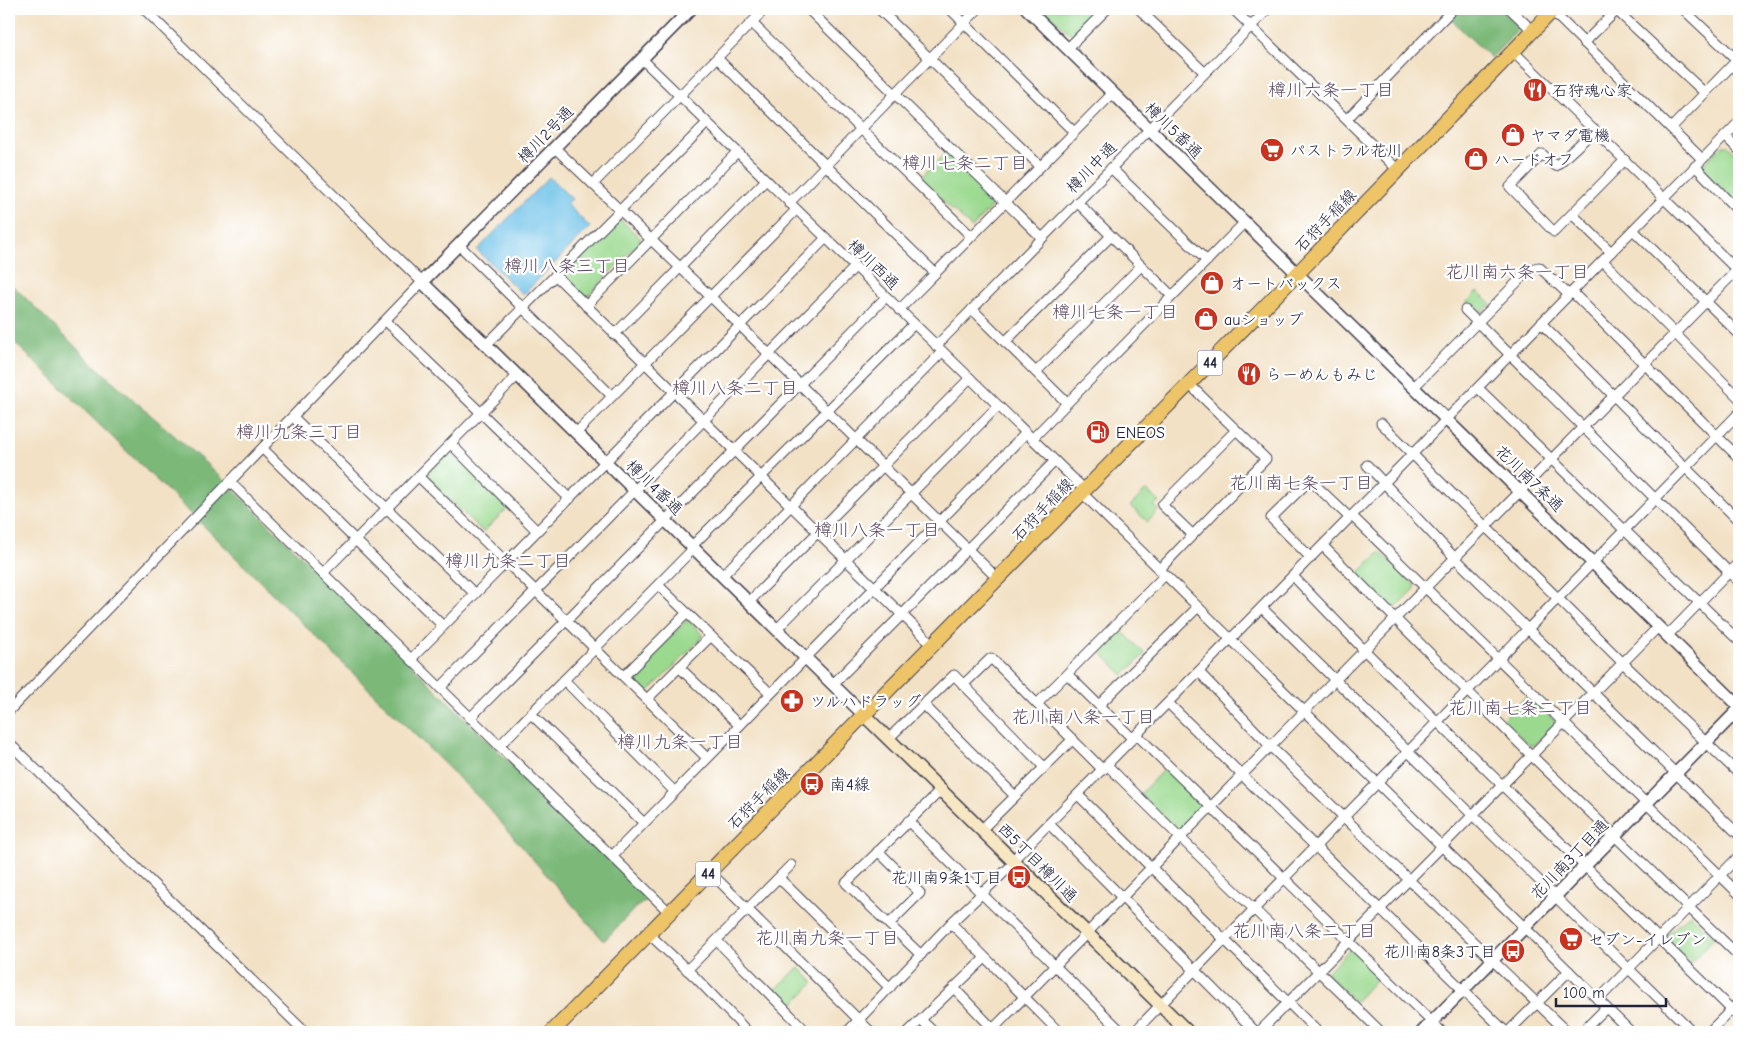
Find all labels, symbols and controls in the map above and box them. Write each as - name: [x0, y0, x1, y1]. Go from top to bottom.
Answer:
- restaurant icon: 石狩魂心家: [1522, 77, 1548, 103]
- district label: 樽川六条一丁目: [1268, 80, 1394, 101]
- place label: 石狩魂心家: [1552, 82, 1632, 100]
- street label: 樽川5番通: [1141, 99, 1206, 162]
- street label: 樽川2号通: [514, 102, 577, 167]
- shop icon: ヤマダ電機: [1500, 122, 1526, 148]
- place label: ヤマダ電機: [1530, 127, 1610, 145]
- supermarket icon: パストラル花川: [1259, 137, 1285, 163]
- street label: 樽川中通: [1063, 138, 1120, 197]
- place label: パストラル花川: [1290, 142, 1403, 160]
- shop icon: ハードオフ: [1463, 146, 1489, 172]
- place label: ハードオフ: [1494, 151, 1574, 169]
- district label: 樽川七条二丁目: [902, 153, 1028, 174]
- street label: 石狩手稲線: [1291, 186, 1360, 256]
- street label: 樽川西通: [844, 236, 903, 293]
- district label: 樽川八条三丁目: [504, 256, 630, 277]
- district label: 花川南六条一丁目: [1445, 262, 1589, 283]
- shop icon: オートバックス: [1199, 270, 1225, 296]
- place label: オートバックス: [1230, 275, 1342, 293]
- district label: 樽川七条一丁目: [1052, 302, 1178, 323]
- shop icon: auショップ: [1193, 306, 1219, 332]
- place label: auショップ: [1224, 311, 1304, 329]
- road number: 44: [1198, 350, 1222, 376]
- restaurant icon: らーめんもみじ: [1236, 361, 1262, 387]
- place label: らーめんもみじ: [1266, 366, 1378, 384]
- district label: 樽川八条二丁目: [672, 378, 798, 399]
- fuel station icon: ENEOS: [1085, 419, 1111, 445]
- district label: 樽川九条三丁目: [236, 422, 362, 443]
- place label: ENEOS: [1116, 424, 1165, 442]
- street label: 花川南7条通: [1492, 442, 1567, 516]
- street label: 樽川4番通: [622, 456, 686, 519]
- district label: 花川南七条一丁目: [1229, 473, 1373, 494]
- street label: 石狩手稲線: [1008, 475, 1077, 545]
- district label: 樽川八条一丁目: [814, 520, 940, 541]
- district label: 樽川九条二丁目: [445, 551, 571, 572]
- pharmacy icon: ツルハドラッグ: [779, 688, 805, 714]
- place label: ツルハドラッグ: [810, 693, 921, 711]
- district label: 花川南七条二丁目: [1448, 698, 1592, 719]
- district label: 花川南八条一丁目: [1011, 707, 1155, 728]
- district label: 樽川九条一丁目: [617, 732, 743, 753]
- street label: 石狩手稲線: [724, 764, 793, 833]
- bus stop icon: 南4線: [799, 771, 825, 797]
- place label: 南4線: [830, 776, 870, 794]
- street label: 花川南3丁目通: [1527, 816, 1612, 903]
- street label: 西5丁目樽川通: [994, 819, 1081, 906]
- road number: 44: [696, 862, 720, 886]
- bus stop icon: 花川南9条1丁目: [1006, 864, 1032, 890]
- place label: 花川南9条1丁目: [891, 869, 1002, 887]
- district label: 花川南八条二丁目: [1232, 921, 1376, 942]
- supermarket icon: セブン-イレブン: [1558, 926, 1584, 952]
- district label: 花川南九条一丁目: [755, 928, 899, 949]
- place label: セブン-イレブン: [1588, 931, 1706, 949]
- bus stop icon: 花川南8条3丁目: [1500, 938, 1526, 964]
- place label: 花川南8条3丁目: [1384, 943, 1496, 961]
- scale bar: [1556, 976, 1666, 1008]
- text: 100 m: [1563, 984, 1605, 1002]

